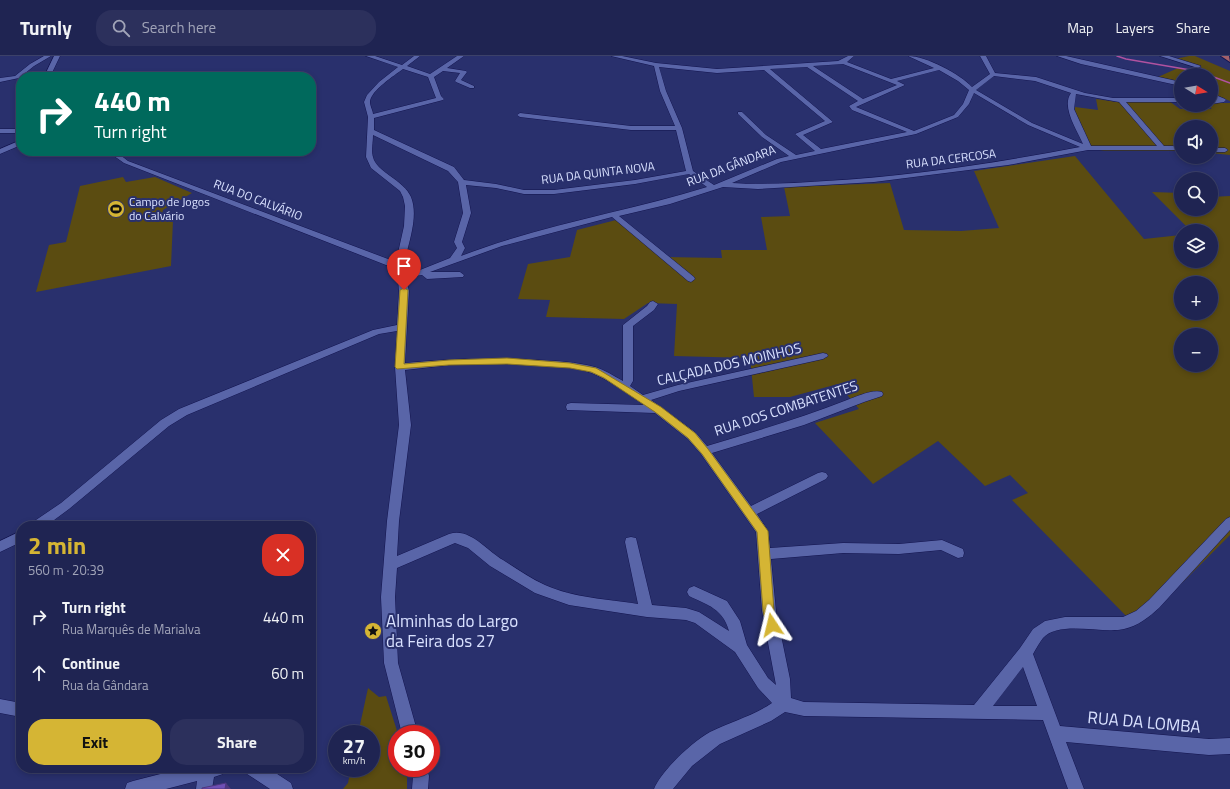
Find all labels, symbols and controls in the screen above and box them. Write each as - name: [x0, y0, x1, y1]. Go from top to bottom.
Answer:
- search box: [96, 10, 376, 46]
- text: Turnly: [20, 13, 72, 42]
- text: Search here: [142, 16, 216, 39]
- icon: search: [110, 17, 132, 39]
- text: Map: [1067, 17, 1093, 38]
- text: Layers: [1115, 17, 1154, 38]
- text: Share: [1176, 17, 1210, 38]
- north arrow: [1174, 68, 1218, 112]
- map controls: [1174, 68, 1218, 372]
- text: 440 m: [94, 79, 171, 122]
- icon: right: [28, 88, 80, 140]
- text: Turn right: [94, 118, 167, 145]
- button: sound: [1174, 120, 1218, 164]
- street label: RUA DA GÂNDARA: [684, 140, 778, 191]
- street label: RUA DA CERCOSA: [905, 144, 997, 173]
- street label: RUA DA QUINTA NOVA: [540, 156, 656, 189]
- button: search: [1174, 172, 1218, 216]
- street label: RUA DO CALVÁRIO: [211, 174, 305, 225]
- place label: Campo de Jogos do Calvário: [129, 192, 210, 225]
- sports icon: Campo de Jogos do Calvário: [106, 199, 126, 219]
- button: layers: [1174, 224, 1218, 268]
- pin: [387, 249, 421, 290]
- icon: arrive: [393, 255, 415, 277]
- button: +: [1174, 276, 1218, 320]
- button: −: [1174, 328, 1218, 372]
- street label: CALÇADA DOS MOINHOS: [655, 337, 803, 390]
- street label: RUA DOS COMBATENTES: [711, 374, 860, 441]
- text: 2 min: [28, 527, 86, 563]
- button: close: [262, 534, 304, 576]
- text: 560 m · 20:39: [28, 560, 104, 580]
- text: Turn right: [62, 596, 126, 619]
- position arrow: [751, 604, 793, 646]
- icon: right: [28, 606, 50, 628]
- text: 440 m: [263, 606, 304, 629]
- place label: Alminhas do Largo da Feira dos 27: [386, 608, 518, 654]
- text: Rua Marquês de Marialva: [62, 619, 200, 639]
- place icon: Alminhas do Largo da Feira dos 27: [363, 621, 383, 641]
- text: Continue: [62, 652, 120, 675]
- icon: ahead: [28, 662, 50, 684]
- text: 60 m: [271, 662, 304, 685]
- text: Rua da Gândara: [62, 675, 148, 695]
- street label: RUA DA LOMBA: [1086, 704, 1202, 740]
- button: Exit: [28, 719, 162, 765]
- button: Share: [170, 719, 304, 765]
- speed limit sign: 30: [388, 725, 440, 777]
- text: 27: [343, 730, 365, 761]
- text: km/h: [343, 753, 365, 768]

